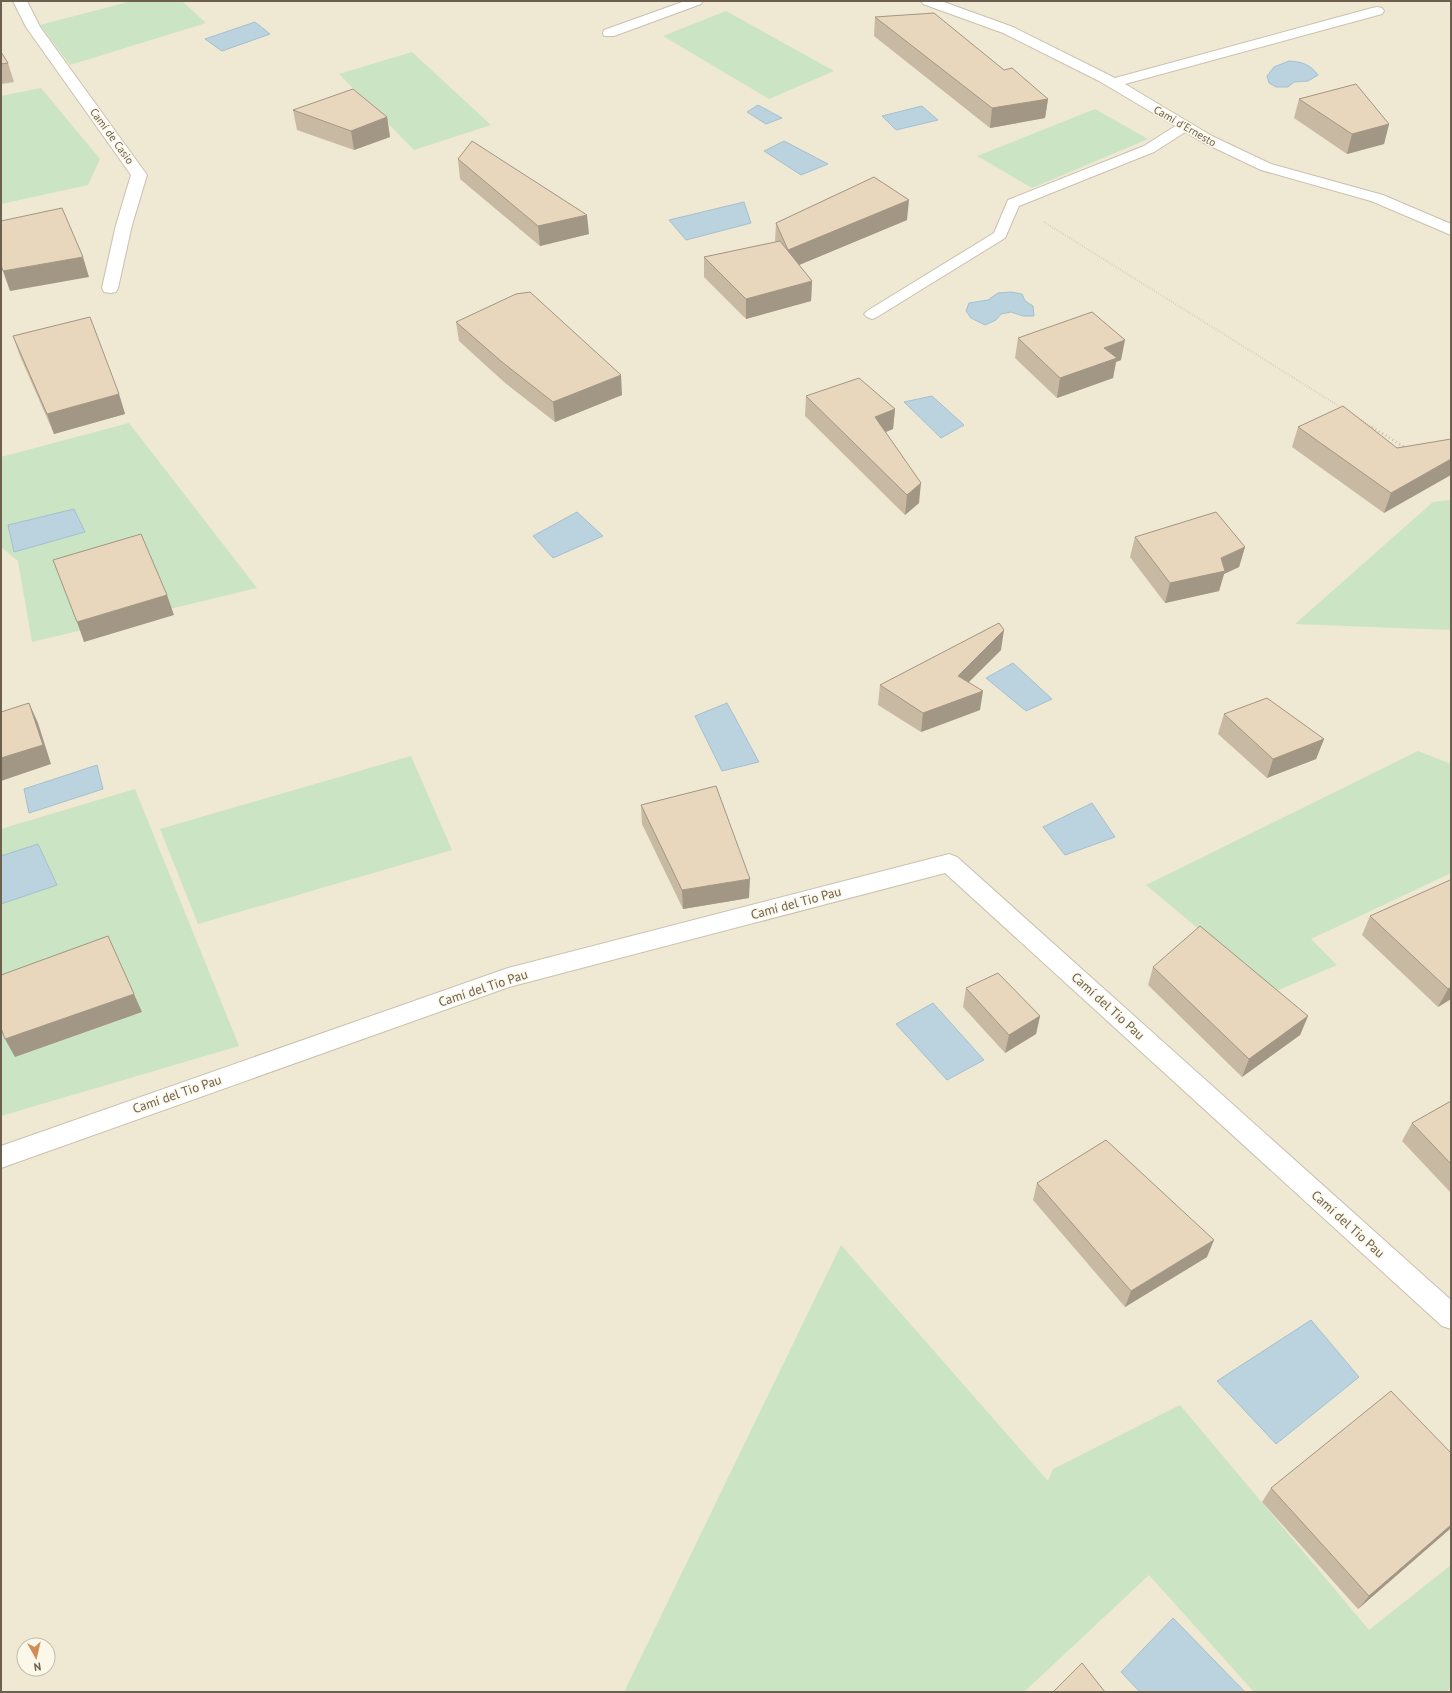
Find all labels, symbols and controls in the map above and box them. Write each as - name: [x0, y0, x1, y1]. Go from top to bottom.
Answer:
- street label: Camí d'Ernesto: [1151, 102, 1219, 150]
- street label: Camí de Casio: [87, 105, 137, 167]
- street label: Camí del Tio Pau: [749, 883, 843, 923]
- street label: Camí del Tio Pau: [436, 966, 530, 1010]
- street label: Camí del Tio Pau: [1068, 969, 1148, 1043]
- street label: Camí del Tio Pau: [130, 1071, 224, 1117]
- street label: Camí del Tio Pau: [1308, 1187, 1388, 1261]
- north arrow: [16, 1637, 56, 1677]
- text: N: [33, 1659, 42, 1674]

